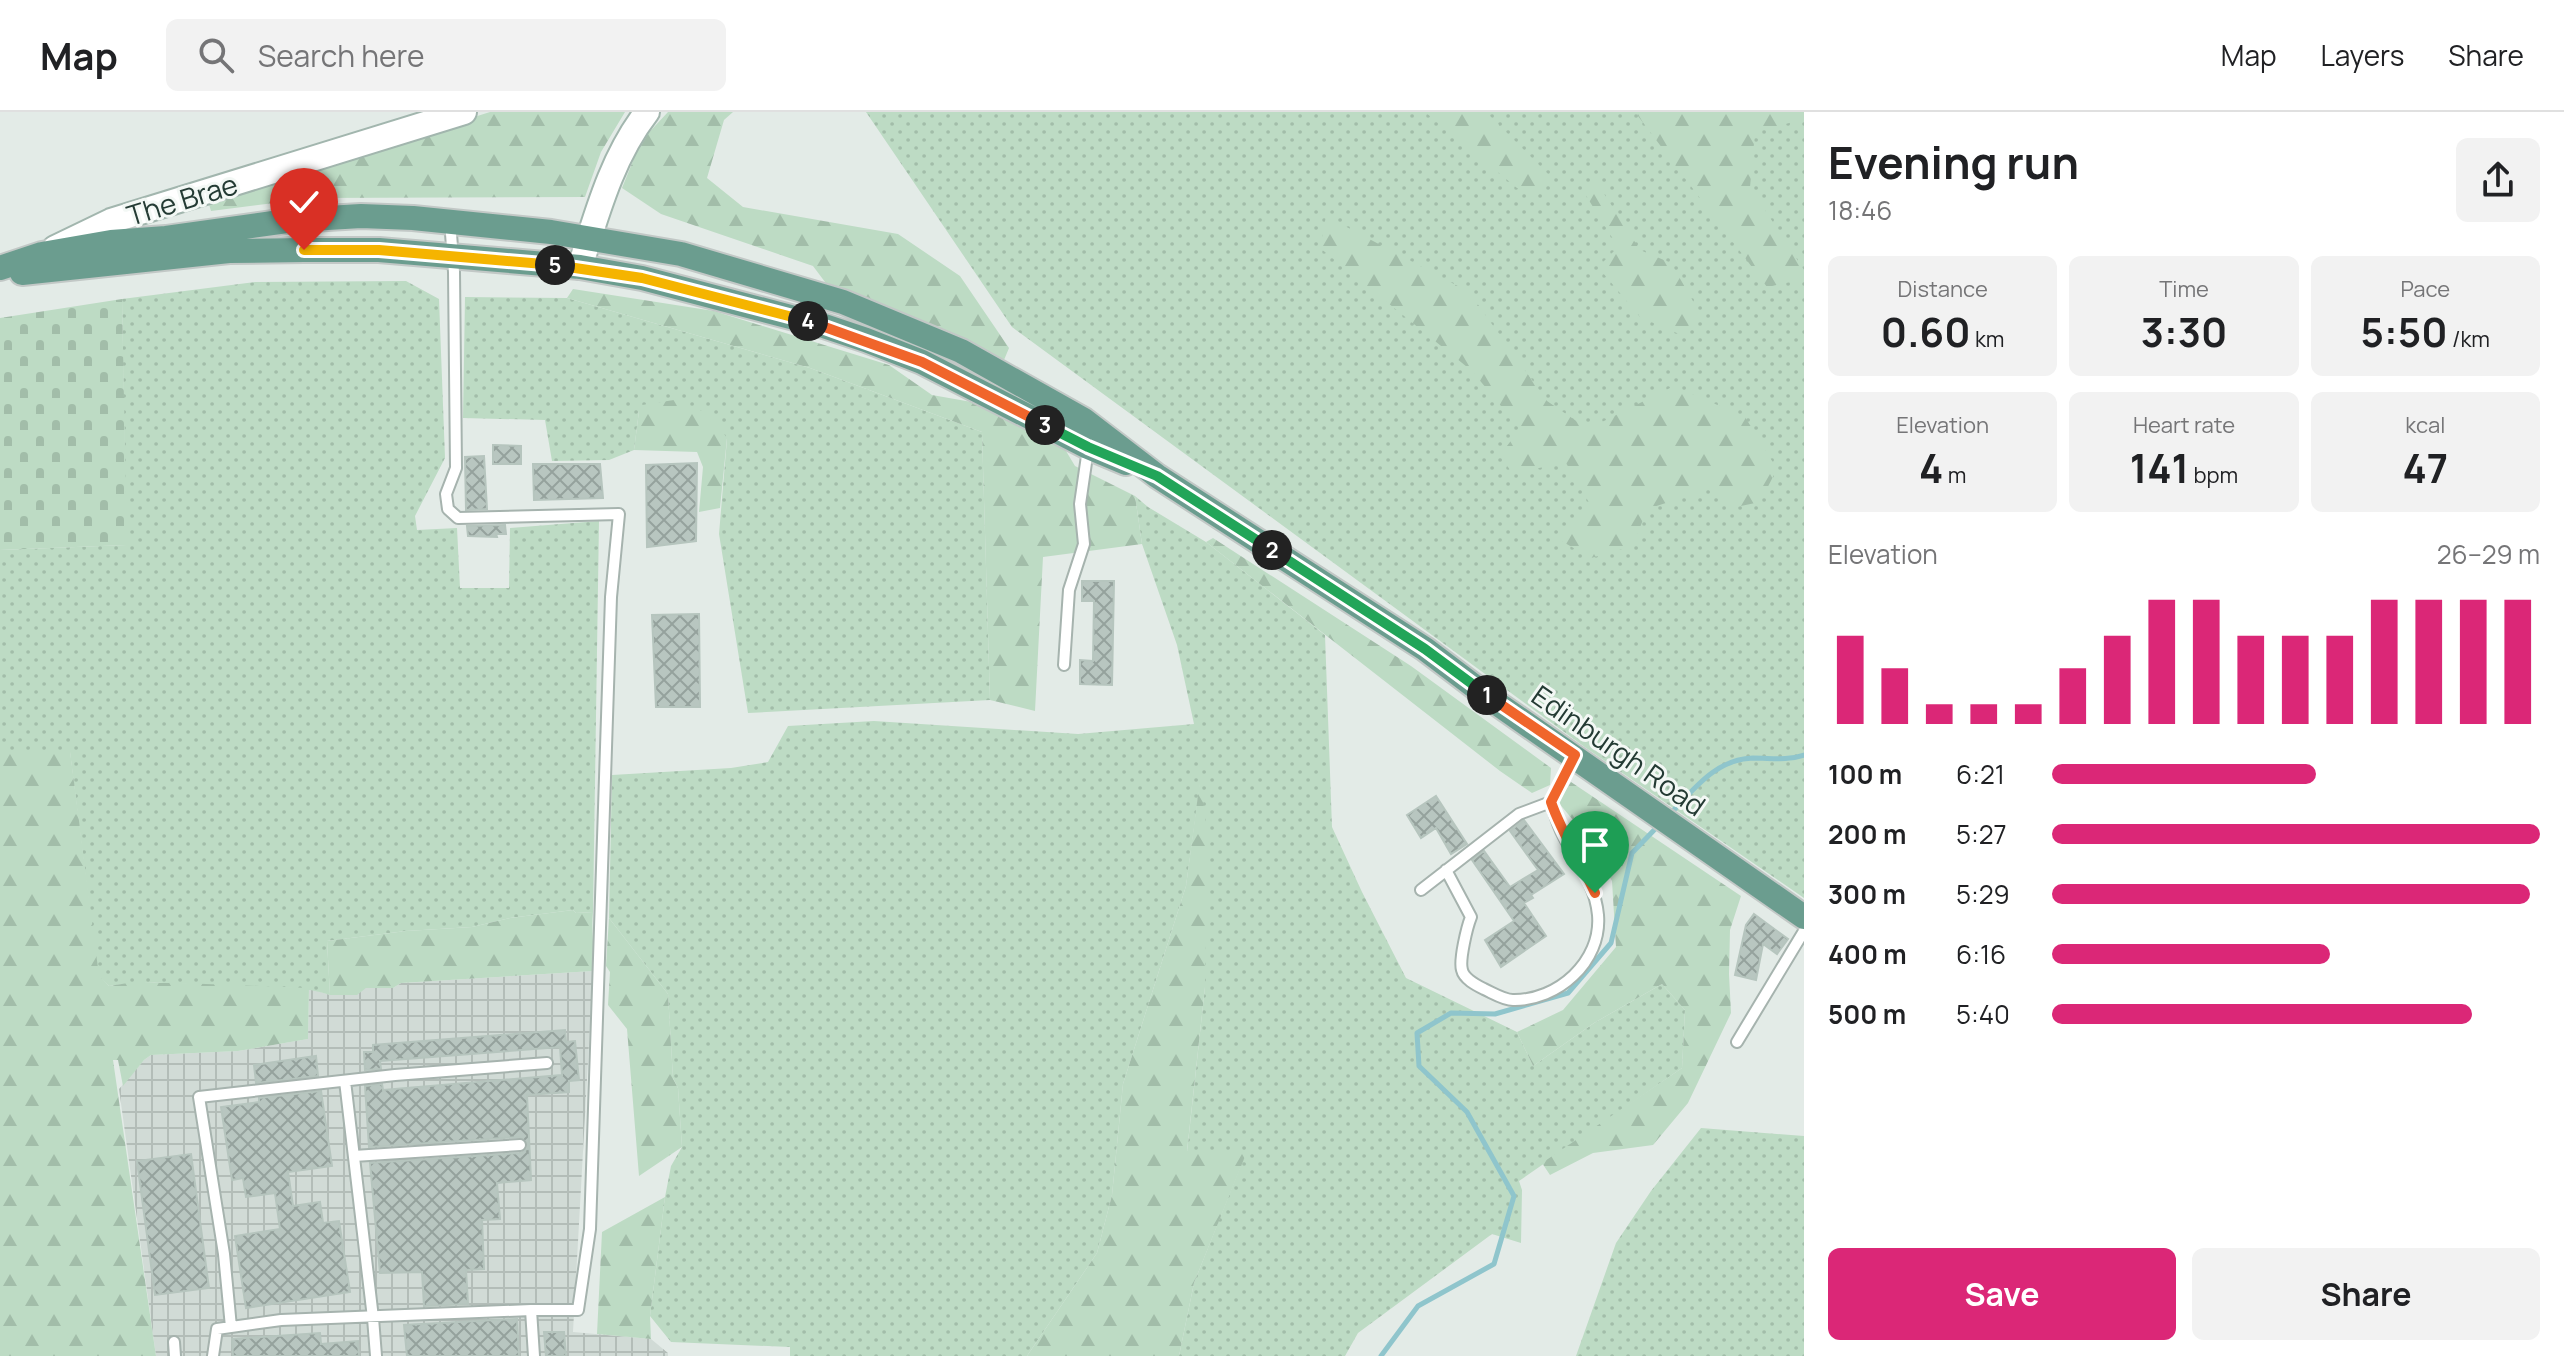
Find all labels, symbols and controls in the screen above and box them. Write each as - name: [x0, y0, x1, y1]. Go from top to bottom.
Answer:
- search box: [166, 19, 726, 91]
- text: Map: [40, 29, 118, 81]
- icon: search: [194, 33, 238, 77]
- text: Search here: [258, 35, 425, 76]
- text: Map: [2221, 36, 2277, 74]
- text: Layers: [2321, 36, 2404, 74]
- text: Share: [2448, 36, 2524, 74]
- text: Evening run: [1828, 132, 2079, 192]
- button: share: [2456, 138, 2540, 222]
- street label: The Brae: [122, 164, 242, 234]
- pin: [270, 168, 338, 250]
- icon: check: [282, 180, 326, 224]
- text: 18:46: [1828, 192, 1892, 228]
- pin: 5: [535, 245, 575, 285]
- text: 5: [549, 250, 561, 280]
- text: Distance: [1898, 274, 1988, 304]
- text: Time: [2159, 274, 2209, 304]
- text: Pace: [2400, 274, 2450, 304]
- pin: 4: [788, 301, 828, 341]
- text: 0.60: [1881, 304, 1971, 359]
- text: 3:30: [2141, 304, 2227, 359]
- text: 5:50: [2361, 304, 2448, 359]
- text: 4: [801, 306, 815, 336]
- text: km: [1971, 324, 2004, 354]
- text: /km: [2448, 324, 2490, 354]
- pin: 3: [1025, 405, 1065, 445]
- text: 3: [1039, 410, 1051, 440]
- text: Elevation: [1896, 410, 1989, 440]
- text: Heart rate: [2133, 410, 2235, 440]
- text: kcal: [2405, 410, 2445, 440]
- text: 4: [1919, 440, 1943, 495]
- text: 141: [2130, 440, 2189, 495]
- text: 47: [2402, 440, 2448, 495]
- text: m: [1943, 460, 1966, 490]
- text: bpm: [2189, 460, 2238, 490]
- pin: 2: [1252, 530, 1292, 570]
- text: 2: [1265, 535, 1279, 565]
- text: Elevation: [1828, 536, 1938, 572]
- text: 26–29 m: [2437, 536, 2540, 572]
- pin: 1: [1467, 675, 1507, 715]
- street label: Edinburgh Road: [1525, 676, 1713, 824]
- text: 1: [1482, 680, 1492, 710]
- text: 100 m: [1828, 756, 1902, 792]
- text: 6:21: [1956, 756, 2005, 792]
- pin: [1561, 811, 1629, 893]
- text: 200 m: [1828, 816, 1906, 852]
- text: 5:27: [1956, 816, 2007, 852]
- icon: arrive: [1573, 823, 1617, 867]
- text: 300 m: [1828, 876, 1906, 912]
- text: 5:29: [1956, 876, 2010, 912]
- text: 400 m: [1828, 936, 1907, 972]
- text: 6:16: [1956, 936, 2006, 972]
- text: 500 m: [1828, 996, 1906, 1032]
- text: 5:40: [1956, 996, 2010, 1032]
- button: Save: [1828, 1248, 2176, 1340]
- button: Share: [2192, 1248, 2540, 1340]

